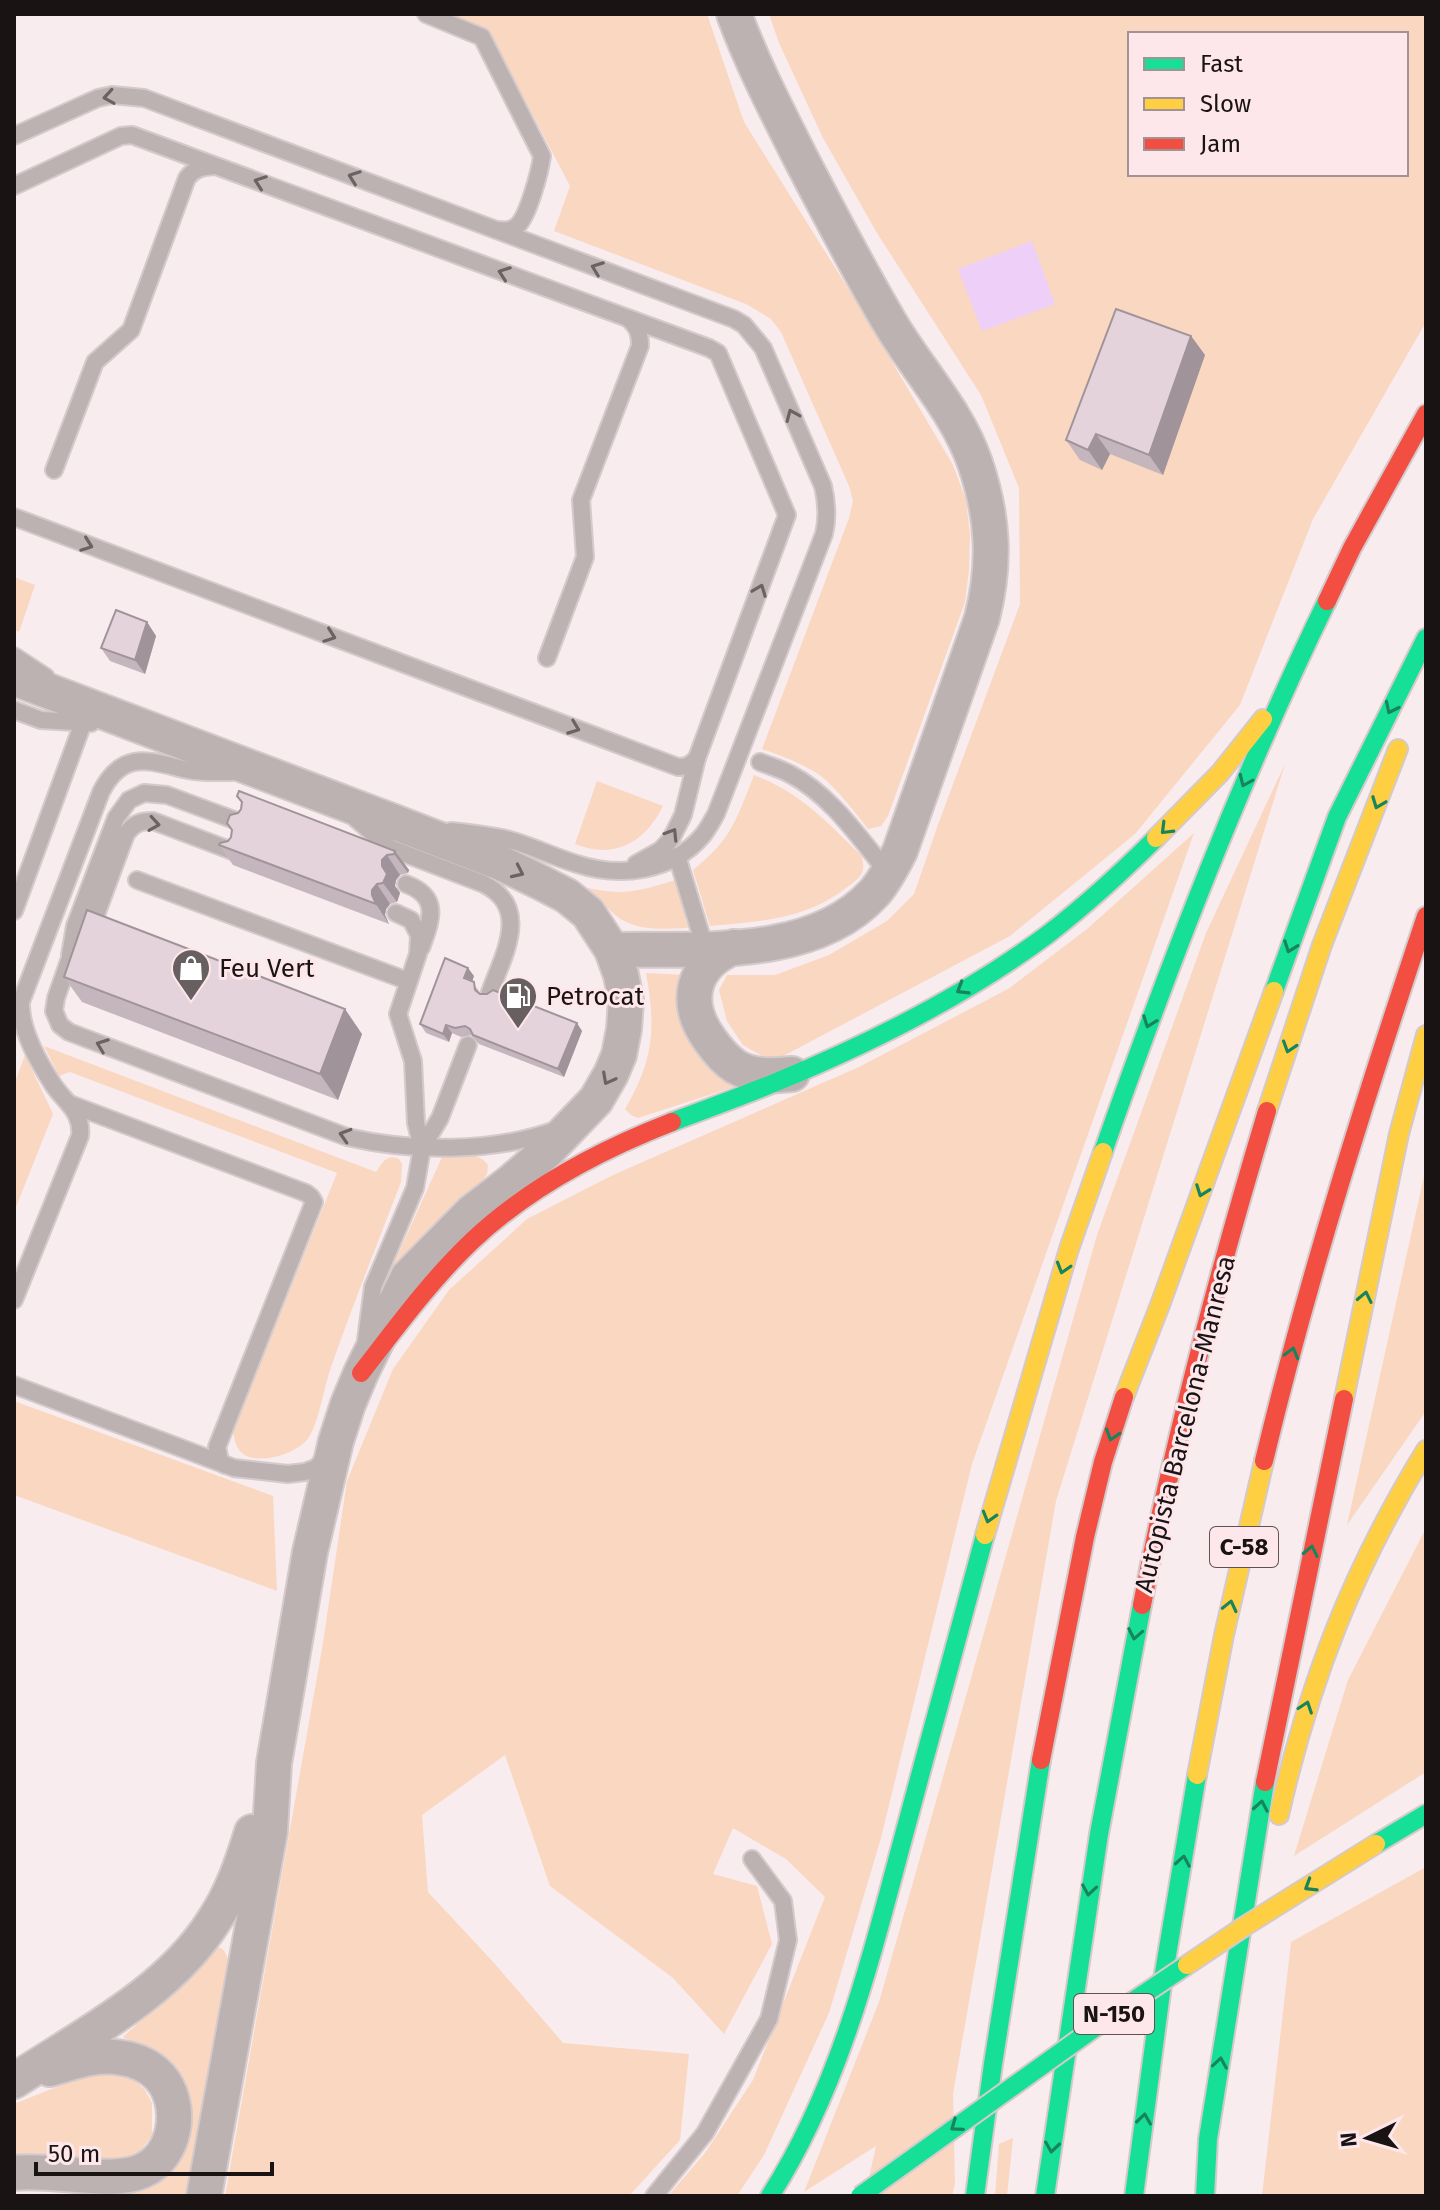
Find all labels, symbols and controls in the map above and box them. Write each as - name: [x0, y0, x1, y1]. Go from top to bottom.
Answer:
- legend: [1128, 32, 1408, 176]
- text: Fast: [1200, 50, 1243, 78]
- one-way arrow: [102, 88, 115, 105]
- text: Slow: [1200, 90, 1251, 118]
- text: Jam: [1200, 130, 1241, 158]
- one-way arrow: [348, 170, 362, 187]
- one-way arrow: [254, 176, 268, 192]
- one-way arrow: [591, 261, 605, 278]
- one-way arrow: [498, 266, 512, 283]
- one-way arrow: [785, 408, 801, 423]
- one-way arrow: [79, 535, 93, 551]
- one-way arrow: [750, 584, 767, 598]
- one-way arrow: [322, 626, 336, 643]
- one-way arrow: [1385, 699, 1401, 714]
- one-way arrow: [566, 718, 580, 735]
- one-way arrow: [1239, 773, 1255, 787]
- one-way arrow: [1371, 795, 1387, 809]
- one-way arrow: [147, 815, 161, 832]
- one-way arrow: [1160, 820, 1175, 834]
- one-way arrow: [662, 828, 677, 843]
- one-way arrow: [510, 862, 525, 878]
- one-way arrow: [1283, 939, 1300, 953]
- shop icon: Feu Vert: [170, 947, 212, 1002]
- place label: Feu Vert: [219, 953, 315, 984]
- fuel station icon: Petrocat: [497, 975, 539, 1030]
- one-way arrow: [956, 979, 971, 994]
- place label: Petrocat: [546, 981, 645, 1012]
- one-way arrow: [1142, 1015, 1158, 1029]
- one-way arrow: [96, 1038, 110, 1055]
- one-way arrow: [1282, 1040, 1298, 1054]
- one-way arrow: [602, 1070, 618, 1085]
- one-way arrow: [339, 1129, 353, 1145]
- one-way arrow: [1195, 1183, 1212, 1197]
- street label: Autopista Barcelona-Manresa: [1128, 1252, 1242, 1596]
- one-way arrow: [1056, 1261, 1072, 1274]
- one-way arrow: [1356, 1290, 1373, 1304]
- one-way arrow: [1283, 1347, 1299, 1361]
- one-way arrow: [1105, 1428, 1121, 1442]
- one-way arrow: [982, 1510, 998, 1524]
- road number: C-58: [1210, 1527, 1278, 1567]
- one-way arrow: [1302, 1545, 1319, 1558]
- one-way arrow: [1221, 1600, 1238, 1613]
- one-way arrow: [1128, 1627, 1145, 1641]
- one-way arrow: [1297, 1701, 1313, 1715]
- one-way arrow: [1252, 1799, 1269, 1813]
- one-way arrow: [1173, 1855, 1190, 1868]
- one-way arrow: [1304, 1876, 1319, 1891]
- one-way arrow: [1081, 1883, 1098, 1897]
- road number: N-150: [1074, 1994, 1154, 2034]
- one-way arrow: [1211, 2056, 1228, 2070]
- north arrow: [1328, 2098, 1408, 2178]
- one-way arrow: [1136, 2112, 1153, 2125]
- one-way arrow: [950, 2116, 965, 2131]
- scale bar: [36, 2126, 272, 2176]
- text: N: [1334, 2131, 1363, 2148]
- text: 50 m: [48, 2140, 100, 2168]
- one-way arrow: [1043, 2141, 1060, 2154]

